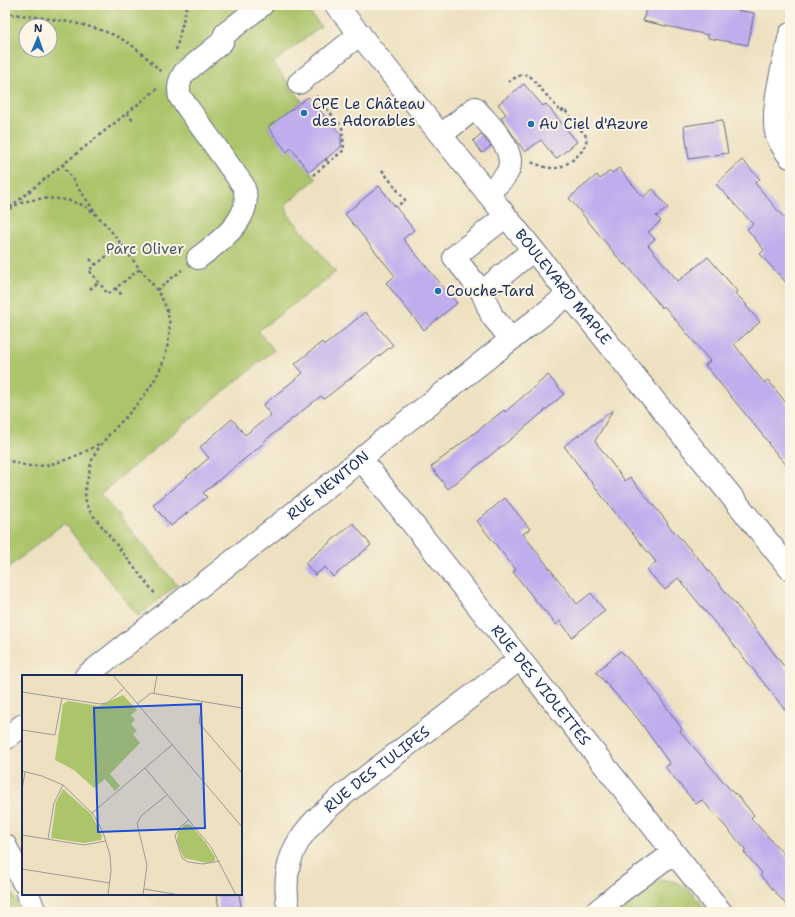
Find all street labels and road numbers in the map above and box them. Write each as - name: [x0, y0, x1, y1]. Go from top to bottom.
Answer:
- street label: BOULEVARD MAPLE: [510, 225, 616, 349]
- street label: RUE NEWTON: [283, 446, 373, 525]
- street label: RUE DES VIOLETTES: [487, 621, 595, 750]
- street label: RUE DES TULIPES: [320, 722, 434, 817]

